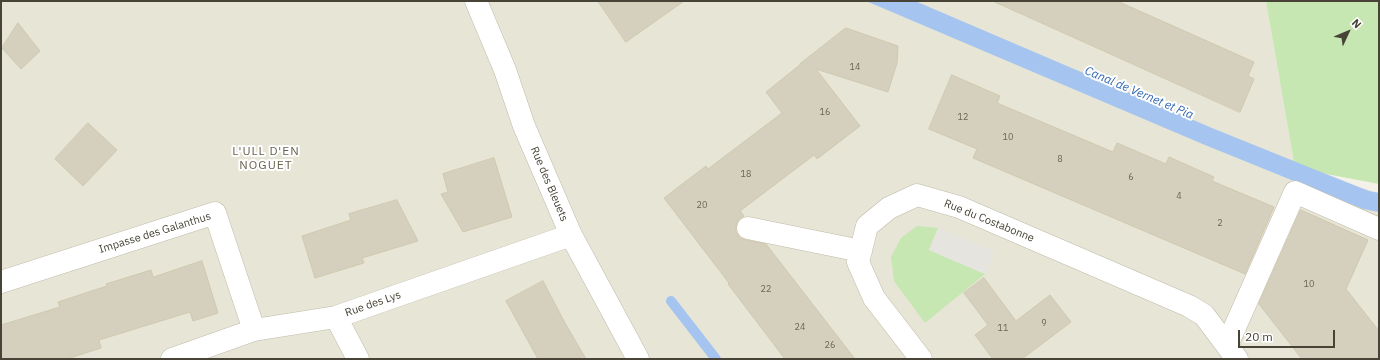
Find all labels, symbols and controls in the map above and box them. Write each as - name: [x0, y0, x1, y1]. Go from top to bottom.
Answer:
- north arrow: [1328, 12, 1368, 52]
- text: N: [1349, 16, 1364, 31]
- house number: 14: [850, 62, 860, 72]
- water label: Canal de Vernet et Pia: [1082, 64, 1196, 122]
- house number: 16: [820, 107, 830, 117]
- house number: 12: [958, 112, 968, 122]
- house number: 10: [1003, 132, 1013, 142]
- district label: L'ULL D'EN NOGUET: [232, 145, 300, 173]
- street label: Rue des Bleuets: [527, 145, 571, 223]
- house number: 8: [1057, 154, 1063, 164]
- house number: 18: [741, 169, 751, 179]
- house number: 6: [1128, 172, 1134, 182]
- house number: 4: [1176, 191, 1182, 201]
- street label: Rue du Costabonne: [942, 197, 1036, 245]
- house number: 20: [697, 200, 707, 210]
- street label: Impasse des Galanthus: [97, 210, 213, 256]
- house number: 2: [1217, 218, 1223, 228]
- house number: 10: [1304, 279, 1314, 289]
- house number: 22: [761, 284, 771, 294]
- street label: Rue des Lys: [343, 288, 403, 320]
- house number: 9: [1041, 318, 1047, 328]
- house number: 24: [795, 322, 805, 332]
- scale bar: [1240, 322, 1337, 348]
- house number: 11: [998, 323, 1008, 333]
- text: 20 m: [1245, 329, 1273, 344]
- house number: 26: [825, 340, 835, 350]

